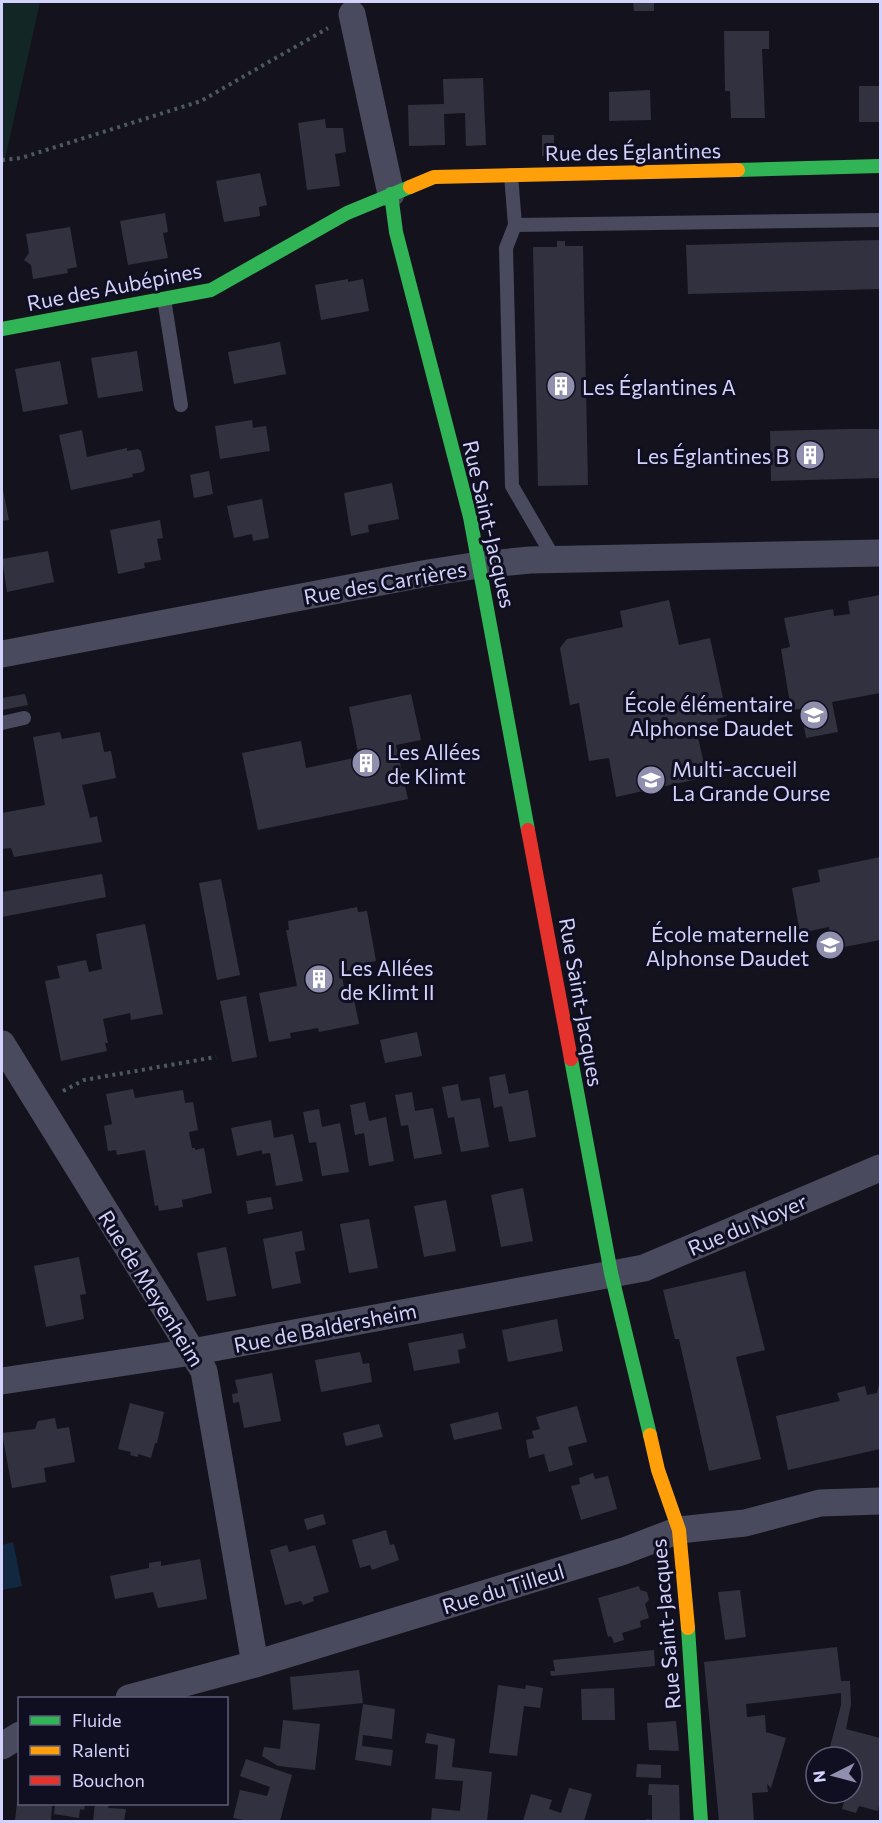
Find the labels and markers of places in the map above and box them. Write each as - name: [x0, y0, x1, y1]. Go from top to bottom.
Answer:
- building icon: Les Églantines A: [545, 370, 577, 402]
- place label: Les Églantines A: [582, 374, 736, 399]
- building icon: Les Églantines B: [794, 439, 826, 471]
- place label: Les Églantines B: [636, 443, 789, 468]
- place label: École élémentaire Alphonse Daudet: [624, 691, 793, 740]
- school or university icon: École élémentaire Alphonse Daudet: [798, 699, 830, 731]
- place label: Les Allées de Klimt: [387, 739, 481, 788]
- building icon: Les Allées de Klimt: [350, 747, 382, 779]
- place label: Multi-accueil La Grande Ourse: [672, 756, 830, 805]
- school or university icon: Multi-accueil La Grande Ourse: [635, 764, 667, 796]
- place label: École maternelle Alphonse Daudet: [646, 921, 809, 970]
- school or university icon: École maternelle Alphonse Daudet: [814, 929, 846, 961]
- place label: Les Allées de Klimt II: [340, 955, 435, 1004]
- building icon: Les Allées de Klimt II: [303, 963, 335, 995]

